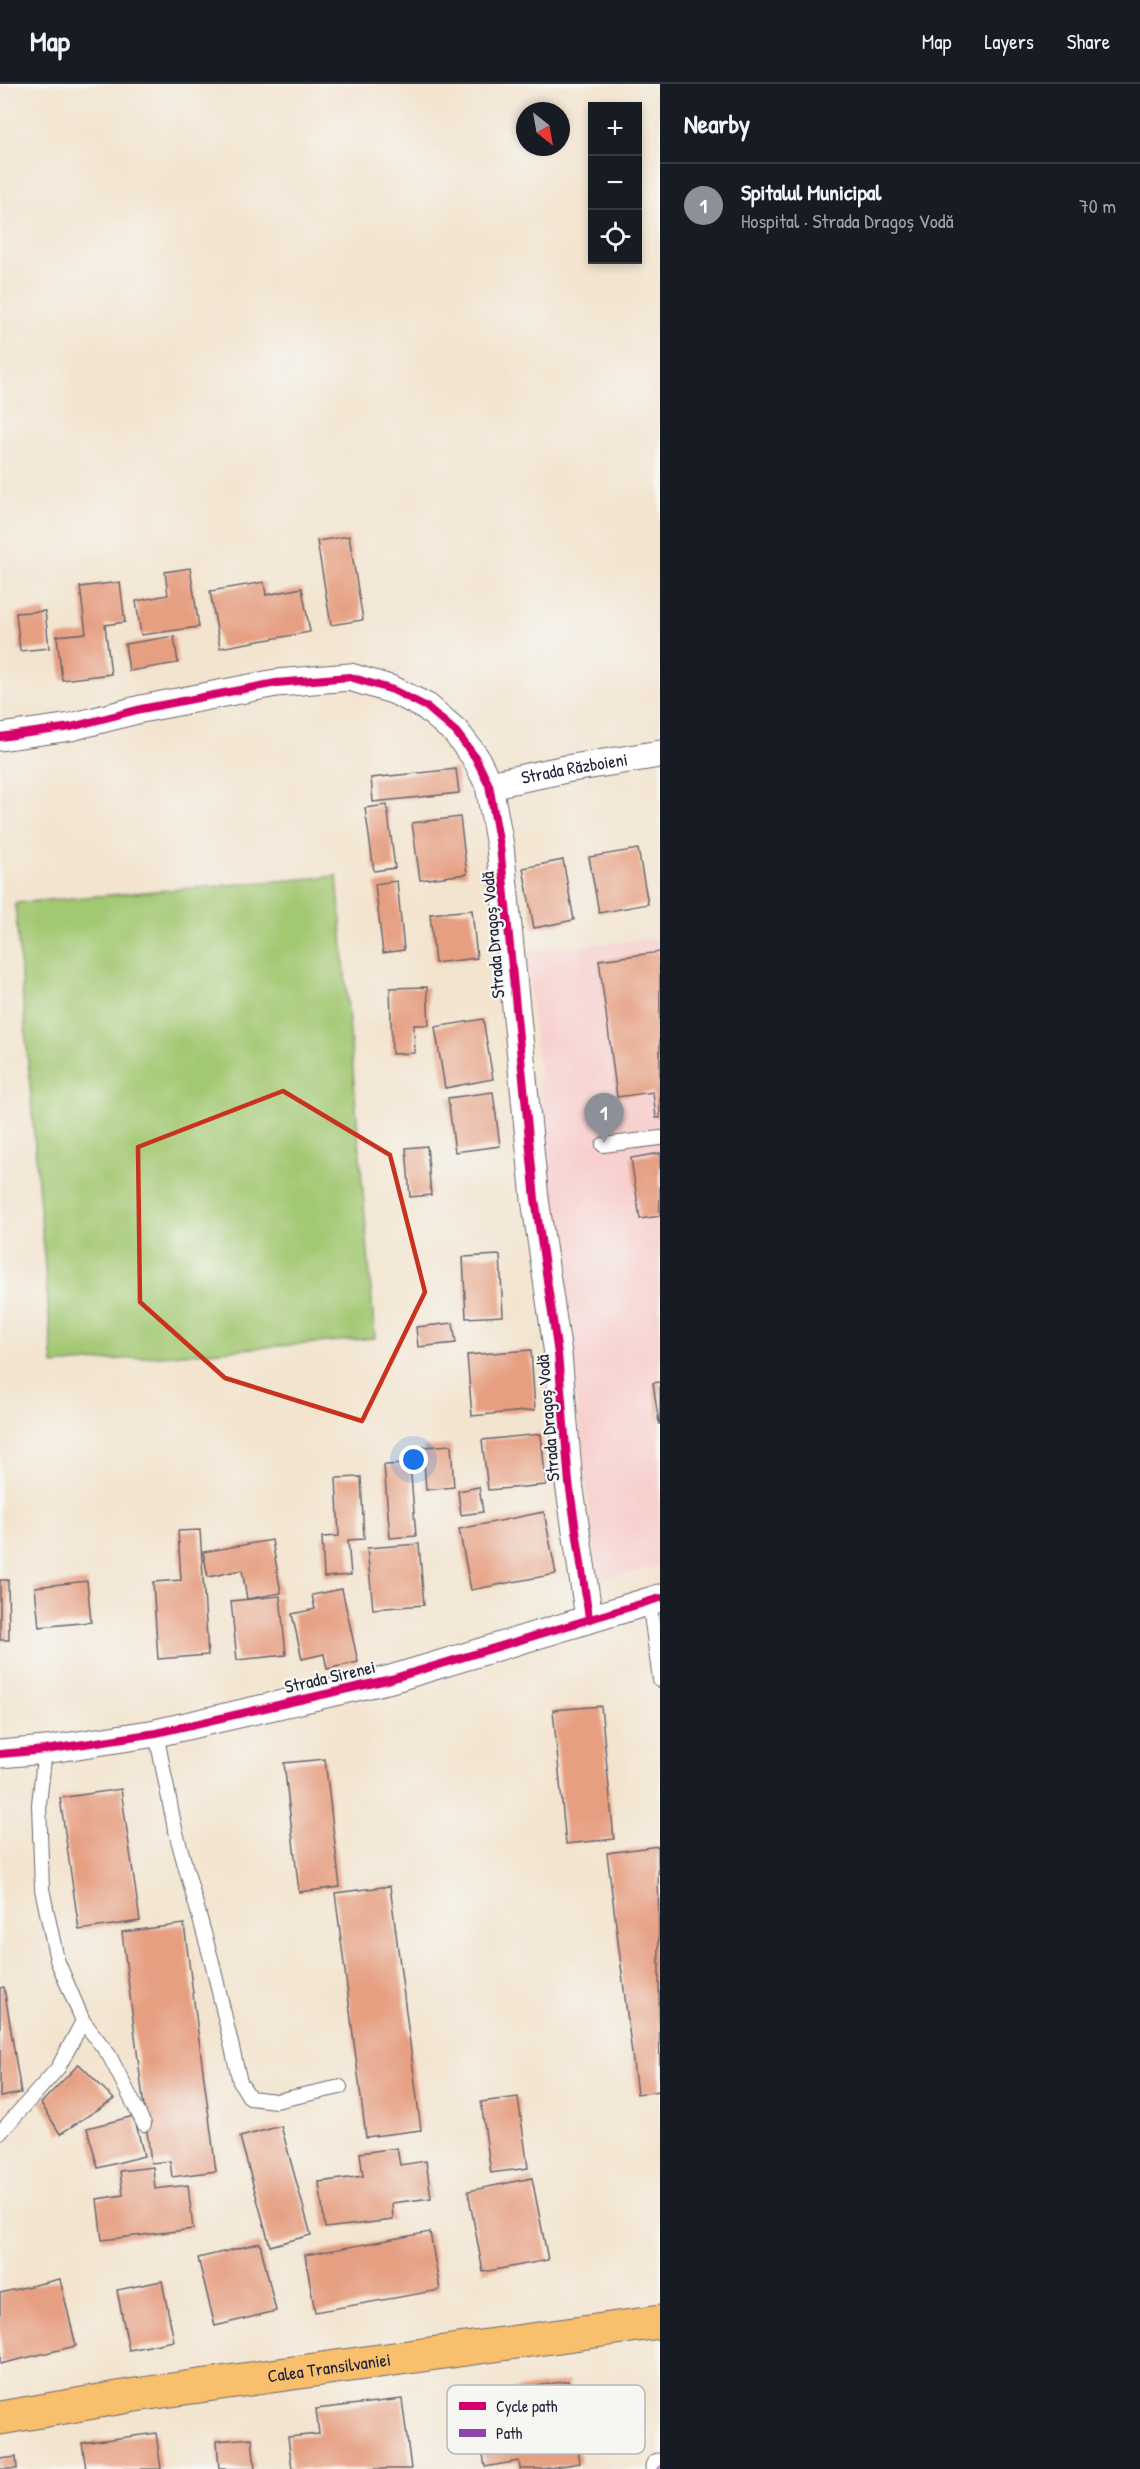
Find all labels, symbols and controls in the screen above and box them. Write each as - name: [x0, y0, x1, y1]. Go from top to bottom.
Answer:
- text: Map: [30, 22, 70, 60]
- text: Map: [922, 27, 951, 56]
- text: Layers: [984, 27, 1034, 56]
- text: Share: [1067, 27, 1110, 56]
- north arrow: [516, 102, 570, 156]
- map controls: [588, 102, 642, 264]
- button: +: [588, 102, 642, 156]
- text: Nearby: [684, 106, 750, 141]
- button: −: [588, 156, 642, 210]
- text: Spitalul Municipal: [741, 177, 881, 207]
- text: 1: [700, 192, 707, 219]
- text: 70 m: [1079, 192, 1116, 219]
- text: Hospital · Strada Dragoș Vodă: [741, 207, 953, 234]
- button: locate: [588, 210, 642, 264]
- street label: Strada Războieni: [519, 746, 629, 790]
- street label: Strada Dragoș Vodă: [475, 871, 510, 999]
- pin: 1: [584, 1094, 624, 1143]
- street label: Strada Dragoș Vodă: [530, 1354, 565, 1482]
- your location: [399, 1445, 428, 1474]
- street label: Strada Sirenei: [282, 1654, 378, 1699]
- street label: Calea Transilvaniei: [266, 2347, 392, 2388]
- legend: [447, 2385, 645, 2454]
- text: Cycle path: [496, 2395, 558, 2417]
- text: Path: [496, 2422, 522, 2444]

